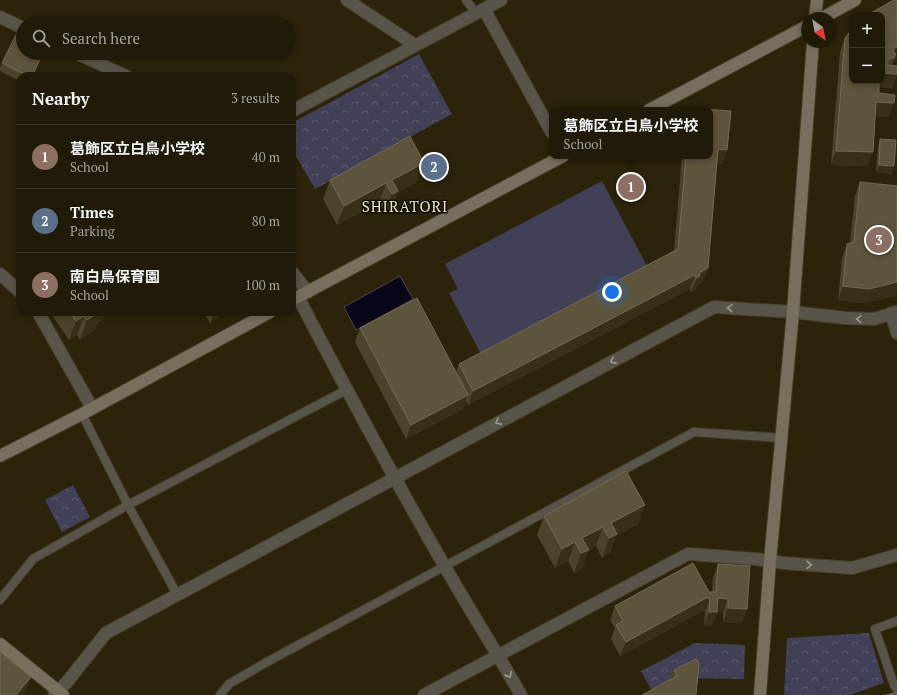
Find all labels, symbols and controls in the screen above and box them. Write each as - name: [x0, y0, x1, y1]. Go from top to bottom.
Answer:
- north arrow: [801, 12, 837, 48]
- map controls: [849, 12, 885, 84]
- button: +: [849, 12, 885, 48]
- search box: [16, 16, 296, 60]
- icon: search: [30, 27, 52, 49]
- text: Search here: [62, 28, 140, 48]
- button: −: [849, 48, 885, 84]
- text: Nearby: [32, 87, 90, 110]
- text: 3 results: [231, 89, 280, 107]
- popup: [549, 107, 713, 159]
- text: 葛飾区立白鳥小学校: [563, 115, 699, 135]
- text: School: [563, 135, 602, 153]
- text: 葛飾区立白鳥小学校: [70, 138, 205, 158]
- text: 1: [41, 148, 49, 166]
- text: 40 m: [252, 148, 280, 166]
- pin: 2: [421, 152, 447, 182]
- text: School: [70, 158, 109, 176]
- pin: 1: [618, 172, 644, 202]
- district label: SHIRATORI: [362, 196, 448, 216]
- text: Times: [70, 202, 114, 222]
- text: 2: [41, 212, 49, 230]
- text: 80 m: [252, 212, 280, 230]
- text: Parking: [70, 222, 114, 240]
- pin: 3: [866, 225, 892, 255]
- text: 南白鳥保育園: [70, 266, 160, 286]
- text: 3: [41, 276, 49, 294]
- text: 100 m: [245, 276, 280, 294]
- your location: [602, 282, 622, 302]
- text: School: [70, 286, 109, 304]
- one-way arrow: [727, 304, 733, 312]
- one-way arrow: [856, 314, 862, 323]
- one-way arrow: [610, 356, 617, 364]
- one-way arrow: [495, 417, 503, 425]
- one-way arrow: [806, 560, 812, 569]
- one-way arrow: [505, 671, 512, 678]

